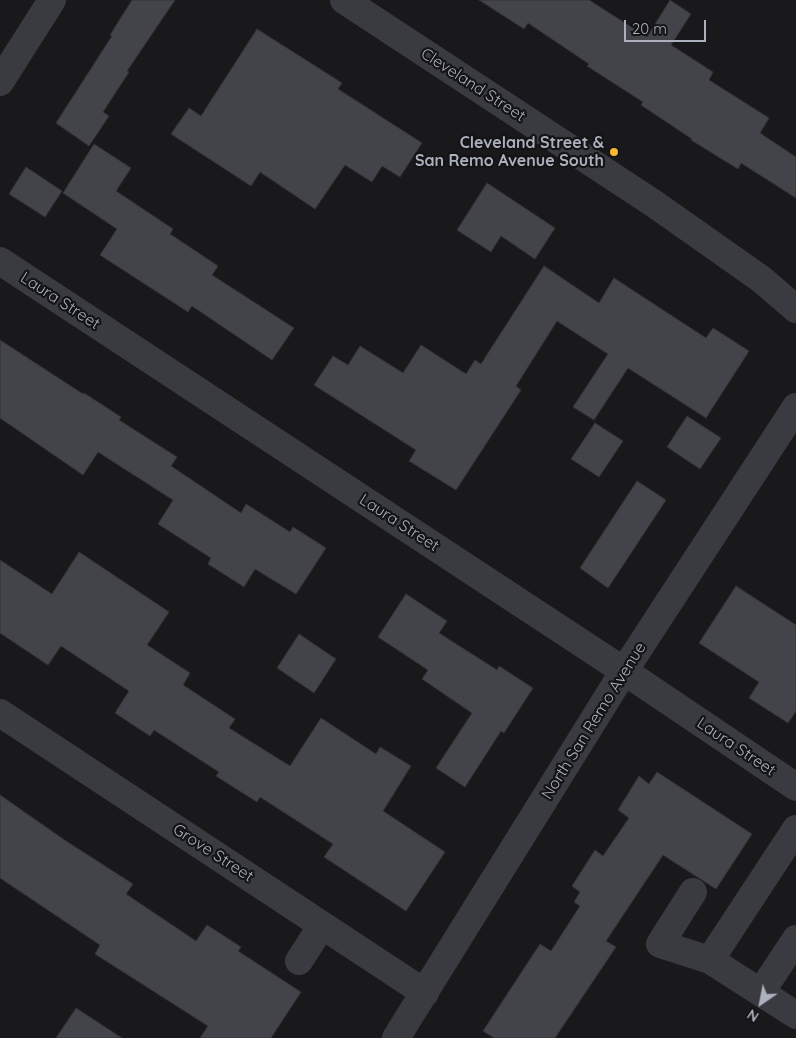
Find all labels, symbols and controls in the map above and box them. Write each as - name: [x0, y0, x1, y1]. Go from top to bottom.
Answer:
- scale bar: [626, 10, 708, 42]
- text: 20 m: [632, 19, 667, 38]
- street label: Cleveland Street: [417, 44, 529, 126]
- place label: Cleveland Street & San Remo Avenue South: [415, 133, 604, 171]
- marker: Cleveland Street & San Remo Avenue South: [608, 146, 620, 158]
- street label: Laura Street: [17, 268, 103, 334]
- street label: Laura Street: [356, 490, 442, 556]
- street label: North San Remo Avenue: [538, 639, 650, 803]
- street label: Laura Street: [693, 714, 779, 780]
- street label: Grove Street: [169, 820, 257, 886]
- north arrow: [736, 978, 786, 1028]
- text: N: [744, 1005, 762, 1026]

